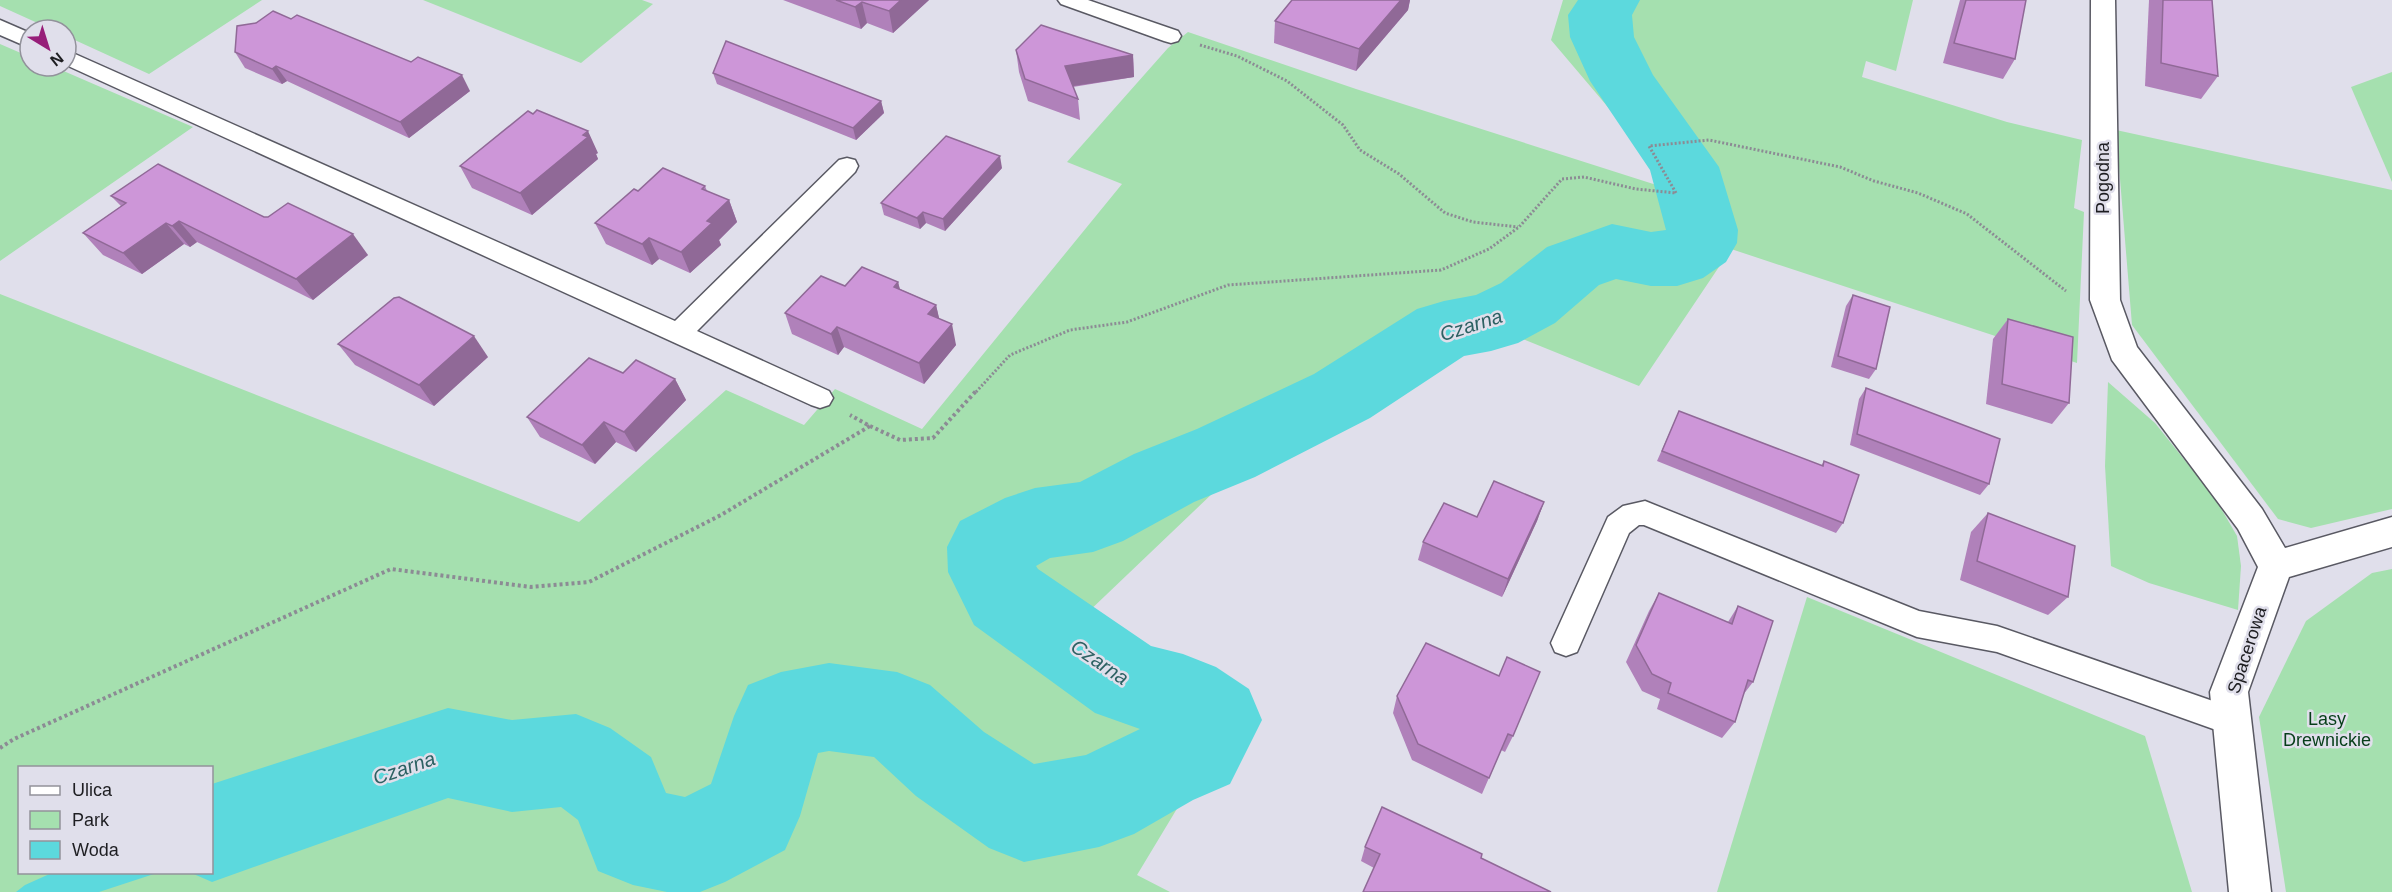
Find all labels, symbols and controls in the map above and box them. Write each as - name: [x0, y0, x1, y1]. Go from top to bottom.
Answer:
- north arrow: [18, 18, 78, 78]
- text: N: [47, 49, 67, 70]
- street label: Pogodna: [2093, 141, 2113, 214]
- water label: Czarna: [1437, 305, 1505, 345]
- street label: Spacerowa: [2224, 603, 2271, 696]
- water label: Czarna: [1067, 635, 1133, 689]
- park label: Lasy Drewnickie: [2283, 709, 2371, 750]
- water label: Czarna: [370, 747, 438, 789]
- legend: [18, 766, 213, 874]
- text: Ulica: [72, 780, 113, 800]
- text: Park: [72, 810, 110, 830]
- text: Woda: [72, 840, 120, 860]

